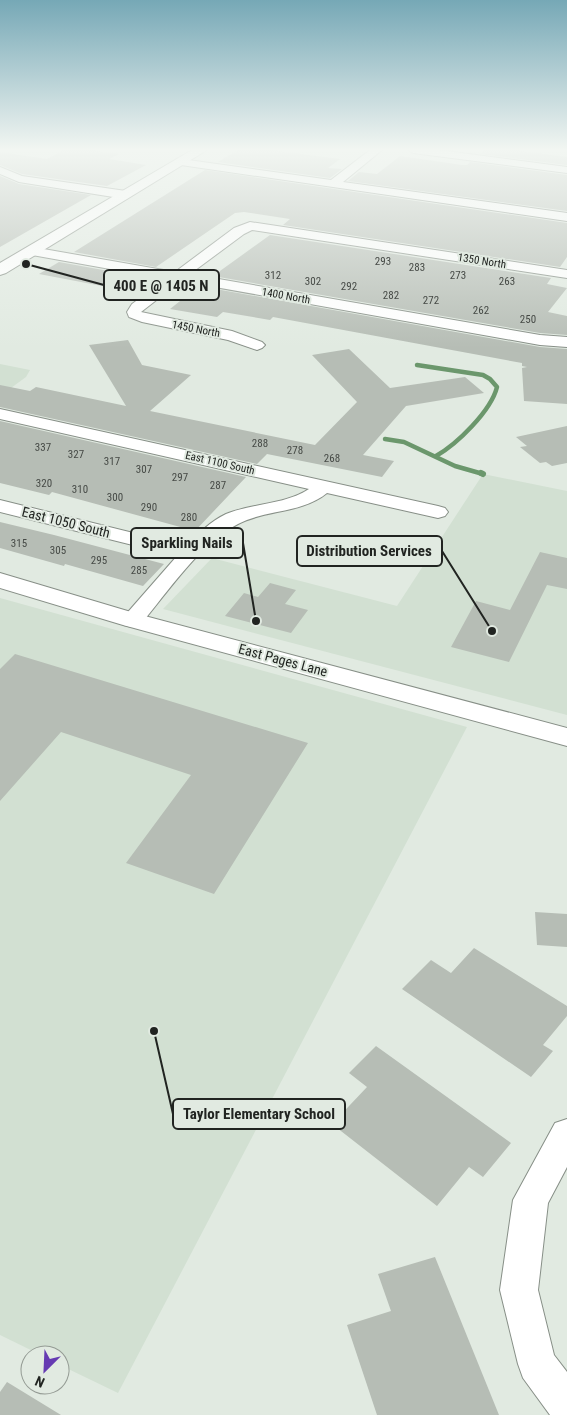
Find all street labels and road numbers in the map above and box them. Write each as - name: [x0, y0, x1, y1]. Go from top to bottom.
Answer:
- street label: 1350 North: [457, 251, 507, 271]
- street label: 1400 North: [261, 285, 311, 307]
- street label: 1450 North: [171, 318, 221, 340]
- street label: East 1100 South: [184, 449, 256, 477]
- street label: East 1050 South: [20, 503, 112, 541]
- street label: East Pages Lane: [237, 640, 330, 680]

